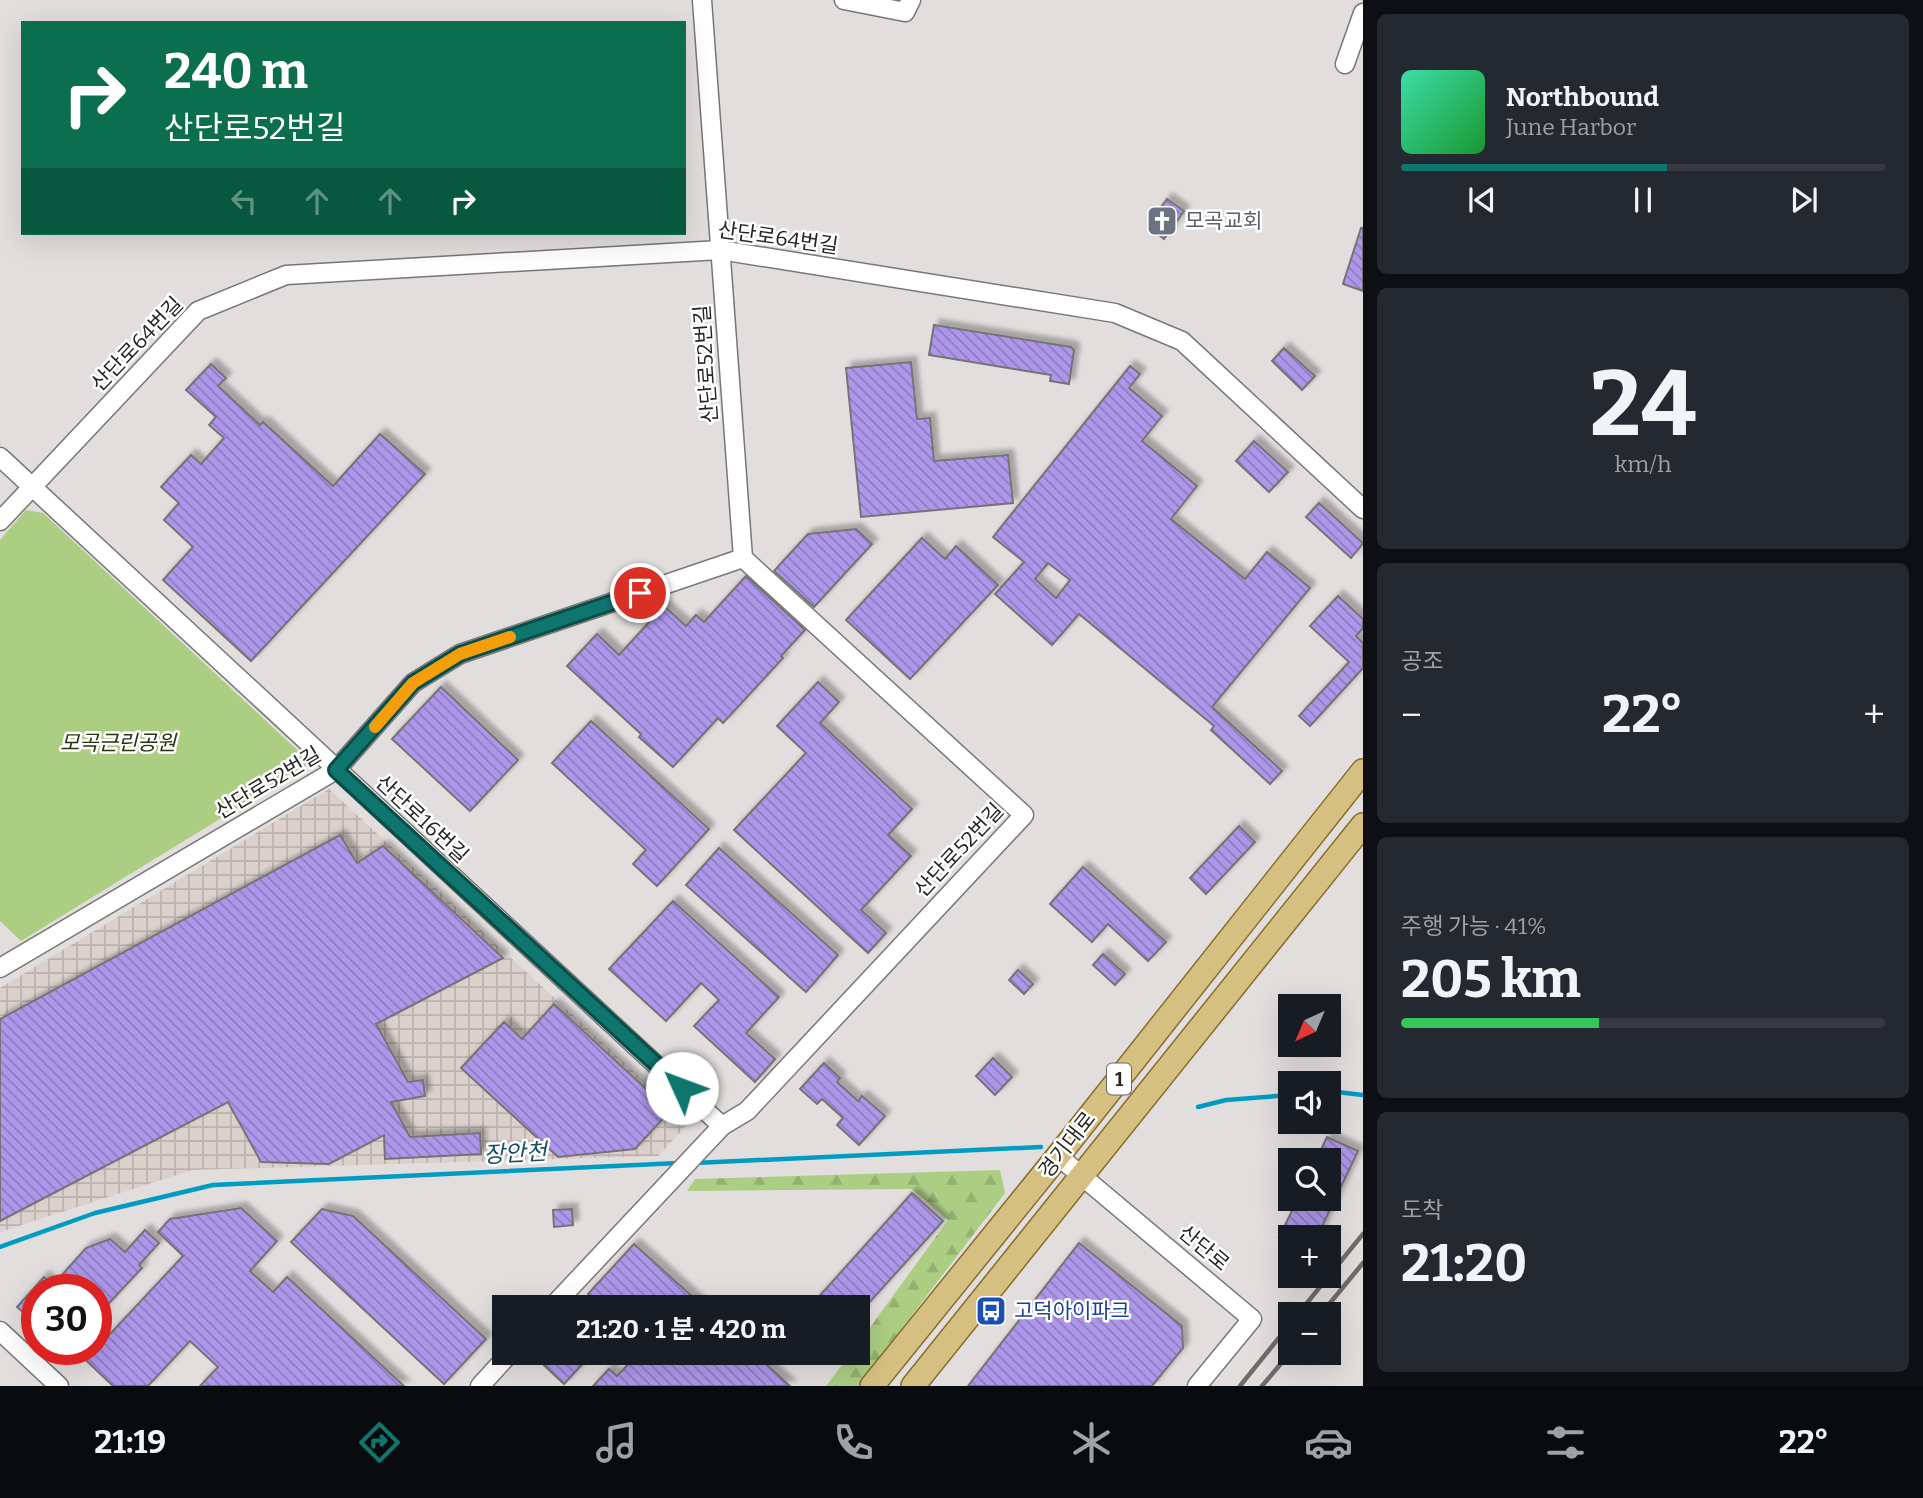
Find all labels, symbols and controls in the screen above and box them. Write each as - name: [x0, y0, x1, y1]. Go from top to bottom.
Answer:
- text: 240 m: [164, 42, 308, 101]
- icon: right: [49, 49, 140, 140]
- text: Northbound: [1506, 82, 1659, 113]
- text: 산단로52번길: [164, 109, 345, 147]
- text: June Harbor: [1506, 113, 1636, 141]
- icon: previous: [1463, 181, 1501, 219]
- icon: pause: [1624, 181, 1662, 219]
- icon: next: [1785, 181, 1823, 219]
- icon: left: [225, 182, 263, 220]
- icon: ahead: [298, 182, 336, 220]
- icon: ahead: [371, 182, 409, 220]
- icon: right: [444, 182, 482, 220]
- church icon: 모곡교회: [1145, 204, 1179, 238]
- place label: 모곡교회: [1185, 208, 1262, 234]
- street label: 산단로64번길: [716, 217, 840, 259]
- street label: 산단로64번길: [86, 291, 188, 397]
- street label: 산단로52번길: [689, 304, 723, 424]
- text: 24: [1590, 350, 1696, 459]
- text: km/h: [1615, 450, 1671, 478]
- pin: [610, 563, 670, 623]
- icon: arrive: [621, 574, 659, 612]
- text: 공조: [1401, 647, 1443, 675]
- text: 22°: [1602, 683, 1683, 746]
- text: −: [1401, 692, 1422, 738]
- text: +: [1863, 692, 1885, 738]
- park label: 모곡근린공원: [60, 730, 178, 756]
- street label: 산단로52번길: [210, 741, 326, 825]
- street label: 산단로16번길: [370, 769, 474, 869]
- street label: 산단로52번길: [909, 798, 1009, 902]
- text: 주행 가능 · 41%: [1401, 912, 1547, 940]
- text: 205 km: [1401, 948, 1581, 1011]
- north arrow: [1278, 994, 1340, 1057]
- map controls: [1278, 994, 1341, 1365]
- position arrow: [645, 1051, 719, 1125]
- road number: 1: [1107, 1064, 1131, 1094]
- button: sound: [1278, 1071, 1341, 1134]
- street label: 경기대로: [1033, 1107, 1101, 1183]
- water label: 장안천: [483, 1137, 550, 1169]
- button: search: [1278, 1148, 1341, 1211]
- text: 도착: [1401, 1196, 1443, 1224]
- street label: 산단로: [1173, 1219, 1235, 1277]
- button: +: [1278, 1225, 1341, 1288]
- text: 21:20: [1401, 1232, 1527, 1295]
- speed limit sign: 30: [21, 1274, 112, 1365]
- bus stop icon: 고덕아이파크: [974, 1294, 1008, 1328]
- place label: 고덕아이파크: [1014, 1298, 1130, 1324]
- button: −: [1278, 1302, 1341, 1365]
- text: 21:20 · 1 분 · 420 m: [576, 1314, 786, 1345]
- icon: directions: [355, 1418, 404, 1467]
- icon: music: [592, 1418, 641, 1467]
- icon: phone: [829, 1418, 878, 1467]
- icon: climate: [1067, 1418, 1116, 1467]
- icon: car: [1304, 1418, 1353, 1467]
- icon: filters: [1541, 1418, 1590, 1467]
- text: 21:19: [94, 1423, 166, 1461]
- text: 22°: [1779, 1423, 1829, 1461]

